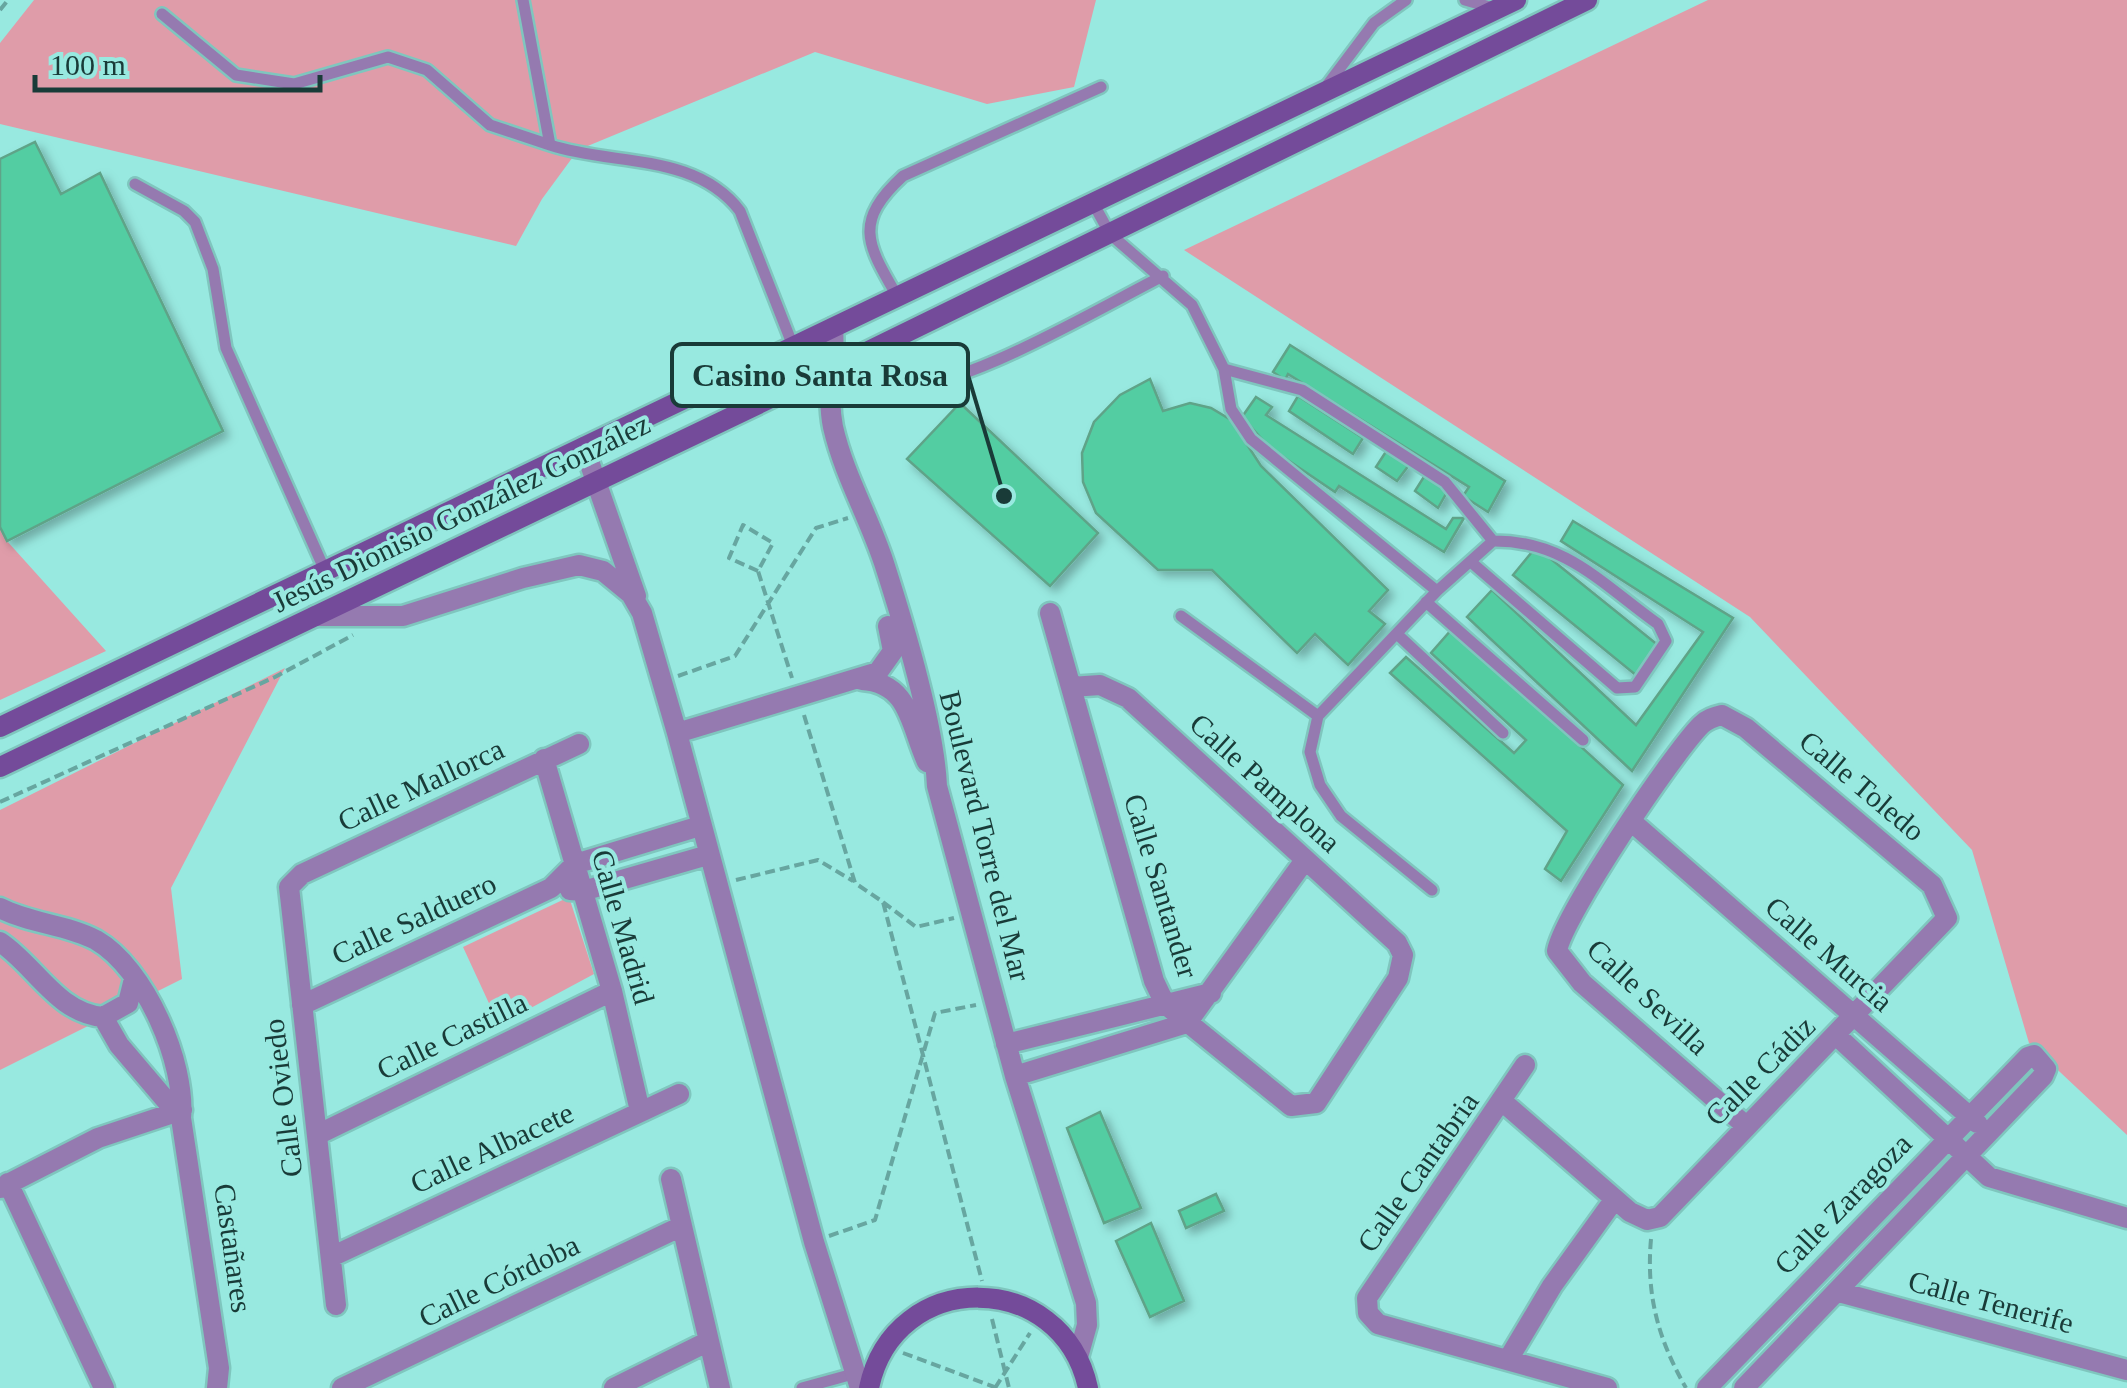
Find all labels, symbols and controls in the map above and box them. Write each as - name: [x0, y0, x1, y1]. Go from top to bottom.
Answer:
- scale bar: [35, 30, 320, 92]
- text: 100 m: [50, 48, 126, 81]
- callout: Casino Santa Rosa: [672, 344, 968, 406]
- text: Casino Santa Rosa: [692, 357, 948, 393]
- street label: Jesús Dionisio González González: [267, 407, 655, 619]
- street label: Boulevard Torre del Mar: [933, 687, 1038, 984]
- street label: Calle Pamplona: [1183, 707, 1347, 859]
- street label: Calle Toledo: [1793, 724, 1932, 847]
- street label: Calle Mallorca: [333, 732, 509, 837]
- street label: Calle Santander: [1118, 790, 1205, 982]
- street label: Calle Madrid: [586, 846, 661, 1008]
- street label: Calle Salduero: [326, 866, 501, 971]
- street label: Calle Murcia: [1759, 890, 1900, 1018]
- street label: Calle Sevilla: [1581, 932, 1716, 1061]
- street label: Calle Castilla: [372, 985, 532, 1086]
- street label: Calle Cádiz: [1698, 1009, 1821, 1132]
- street label: Calle Oviedo: [256, 1017, 309, 1179]
- street label: Calle Cantabria: [1350, 1085, 1485, 1258]
- street label: Calle Albacete: [405, 1095, 578, 1200]
- street label: Calle Zaragoza: [1767, 1127, 1918, 1281]
- street label: Castañares: [208, 1181, 259, 1315]
- street label: Calle Córdoba: [413, 1228, 584, 1334]
- street label: Calle Tenerife: [1905, 1264, 2077, 1339]

